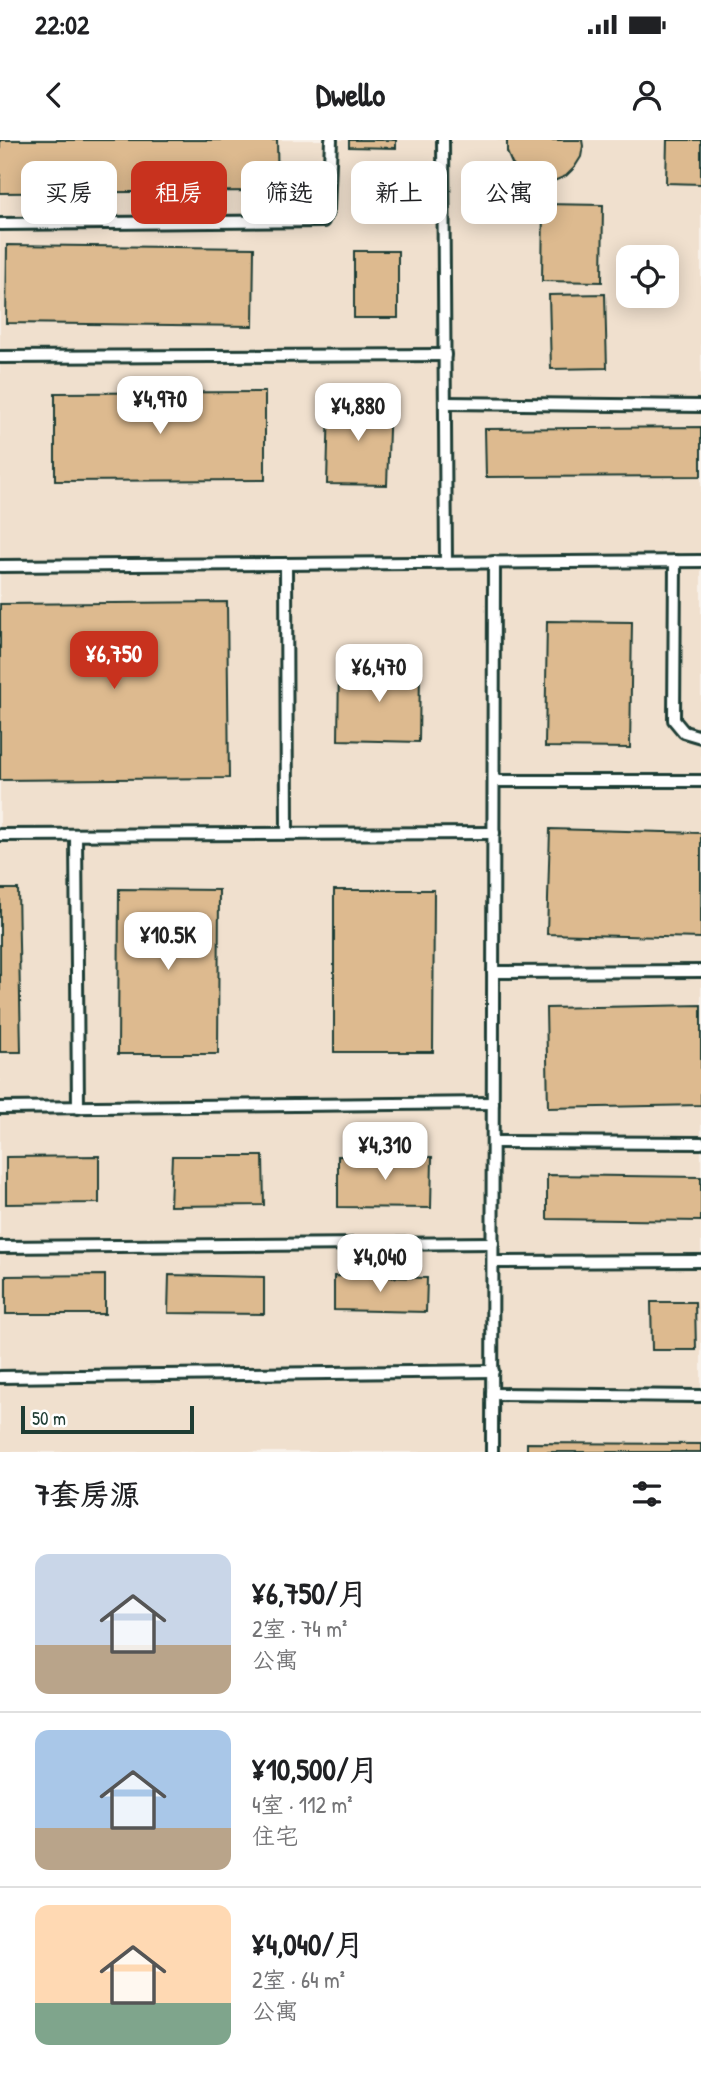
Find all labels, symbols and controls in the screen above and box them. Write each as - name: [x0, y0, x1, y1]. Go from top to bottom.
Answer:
- text: 22:02: [35, 7, 89, 42]
- text: Dwello: [316, 73, 385, 116]
- icon: back: [35, 76, 73, 114]
- icon: person: [628, 76, 666, 114]
- chip: 买房: [21, 161, 117, 224]
- chip: 租房: [131, 161, 227, 224]
- chip: 筛选: [241, 161, 337, 224]
- chip: 新上: [351, 161, 447, 224]
- chip: 公寓: [461, 161, 557, 224]
- map controls: [616, 245, 679, 308]
- button: locate: [616, 245, 679, 308]
- pin: ¥4,970: [103, 376, 217, 436]
- text: ¥4,970: [133, 383, 187, 414]
- pin: ¥4,880: [301, 384, 415, 443]
- text: ¥4,880: [331, 390, 385, 421]
- pin: ¥6,750: [57, 631, 171, 691]
- text: ¥6,750: [86, 638, 142, 669]
- pin: ¥6,470: [322, 644, 436, 704]
- text: ¥6,470: [352, 651, 406, 682]
- pin: ¥10.5K: [111, 912, 225, 972]
- text: ¥10.5K: [140, 919, 196, 950]
- pin: ¥4,310: [328, 1122, 442, 1182]
- text: ¥4,310: [359, 1129, 411, 1160]
- pin: ¥4,040: [323, 1234, 437, 1294]
- text: ¥4,040: [353, 1241, 407, 1272]
- scale bar: [21, 1403, 194, 1435]
- text: 50 m: [32, 1405, 66, 1431]
- text: 7套房源: [35, 1474, 140, 1514]
- icon: filters: [628, 1475, 666, 1513]
- text: ¥6,750/月: [252, 1573, 368, 1613]
- icon: home: [91, 1582, 175, 1666]
- text: 2室 · 74 m²: [252, 1613, 347, 1644]
- text: 公寓: [252, 1644, 298, 1675]
- text: ¥10,500/月: [252, 1749, 379, 1789]
- icon: home: [91, 1758, 175, 1842]
- text: 4室 · 112 m²: [252, 1789, 353, 1820]
- text: 住宅: [252, 1820, 298, 1851]
- text: ¥4,040/月: [252, 1924, 364, 1964]
- icon: home: [91, 1933, 175, 2017]
- text: 2室 · 64 m²: [252, 1964, 345, 1995]
- text: 公寓: [252, 1995, 298, 2026]

